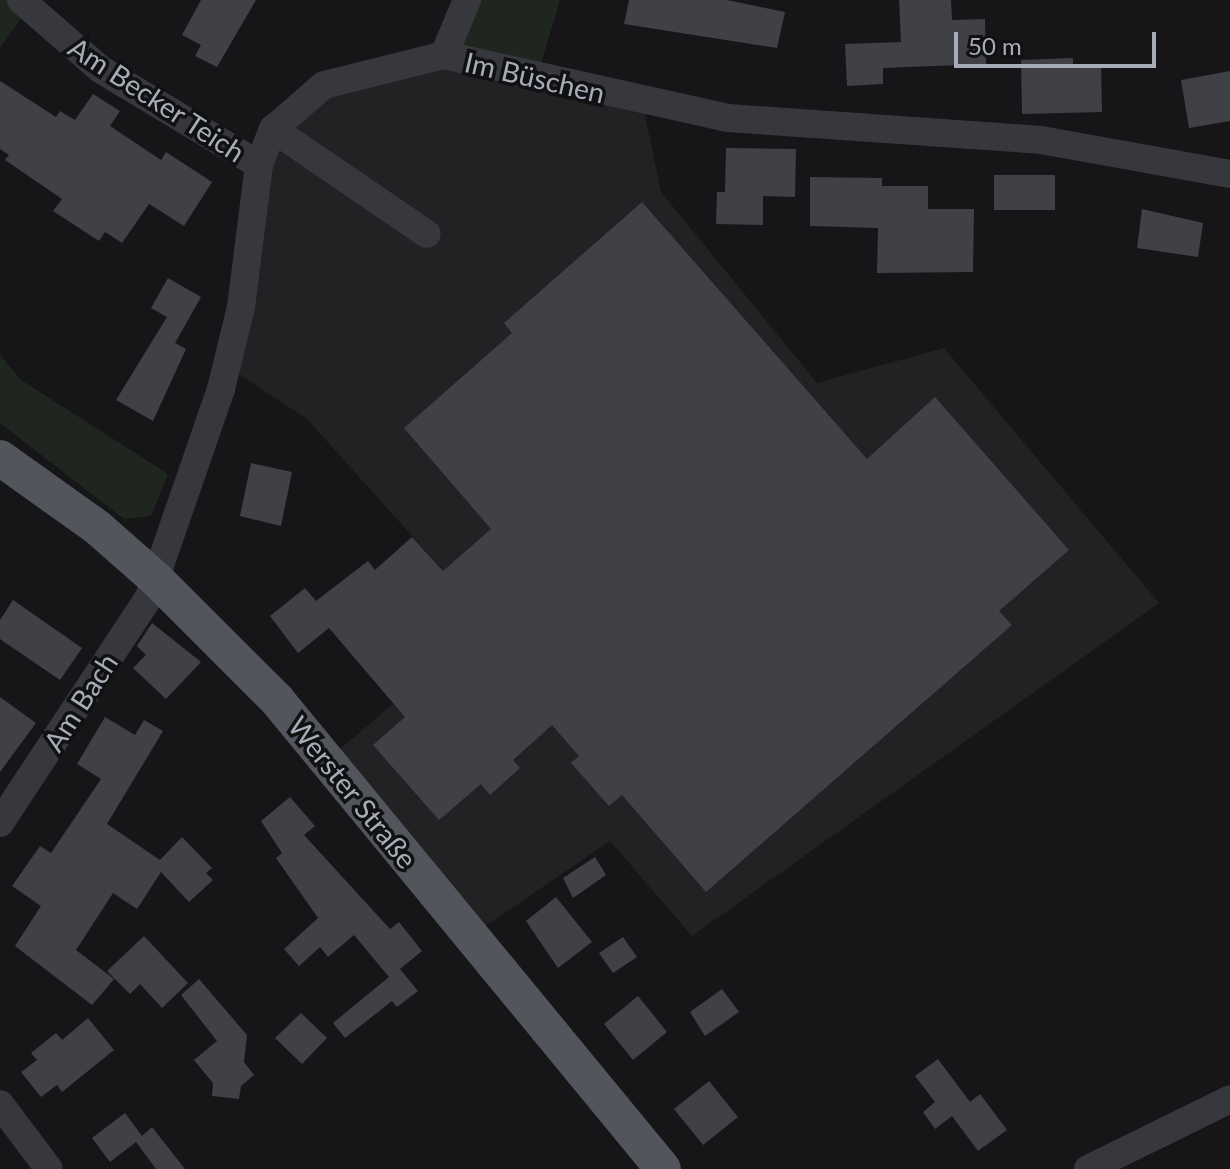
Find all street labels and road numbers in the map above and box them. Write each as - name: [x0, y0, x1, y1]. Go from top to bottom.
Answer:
- street label: Am Becker Teich: [62, 29, 252, 169]
- street label: Im Büschen: [462, 45, 608, 109]
- street label: Am Bach: [36, 647, 124, 757]
- street label: Werster Straße: [281, 709, 425, 875]

